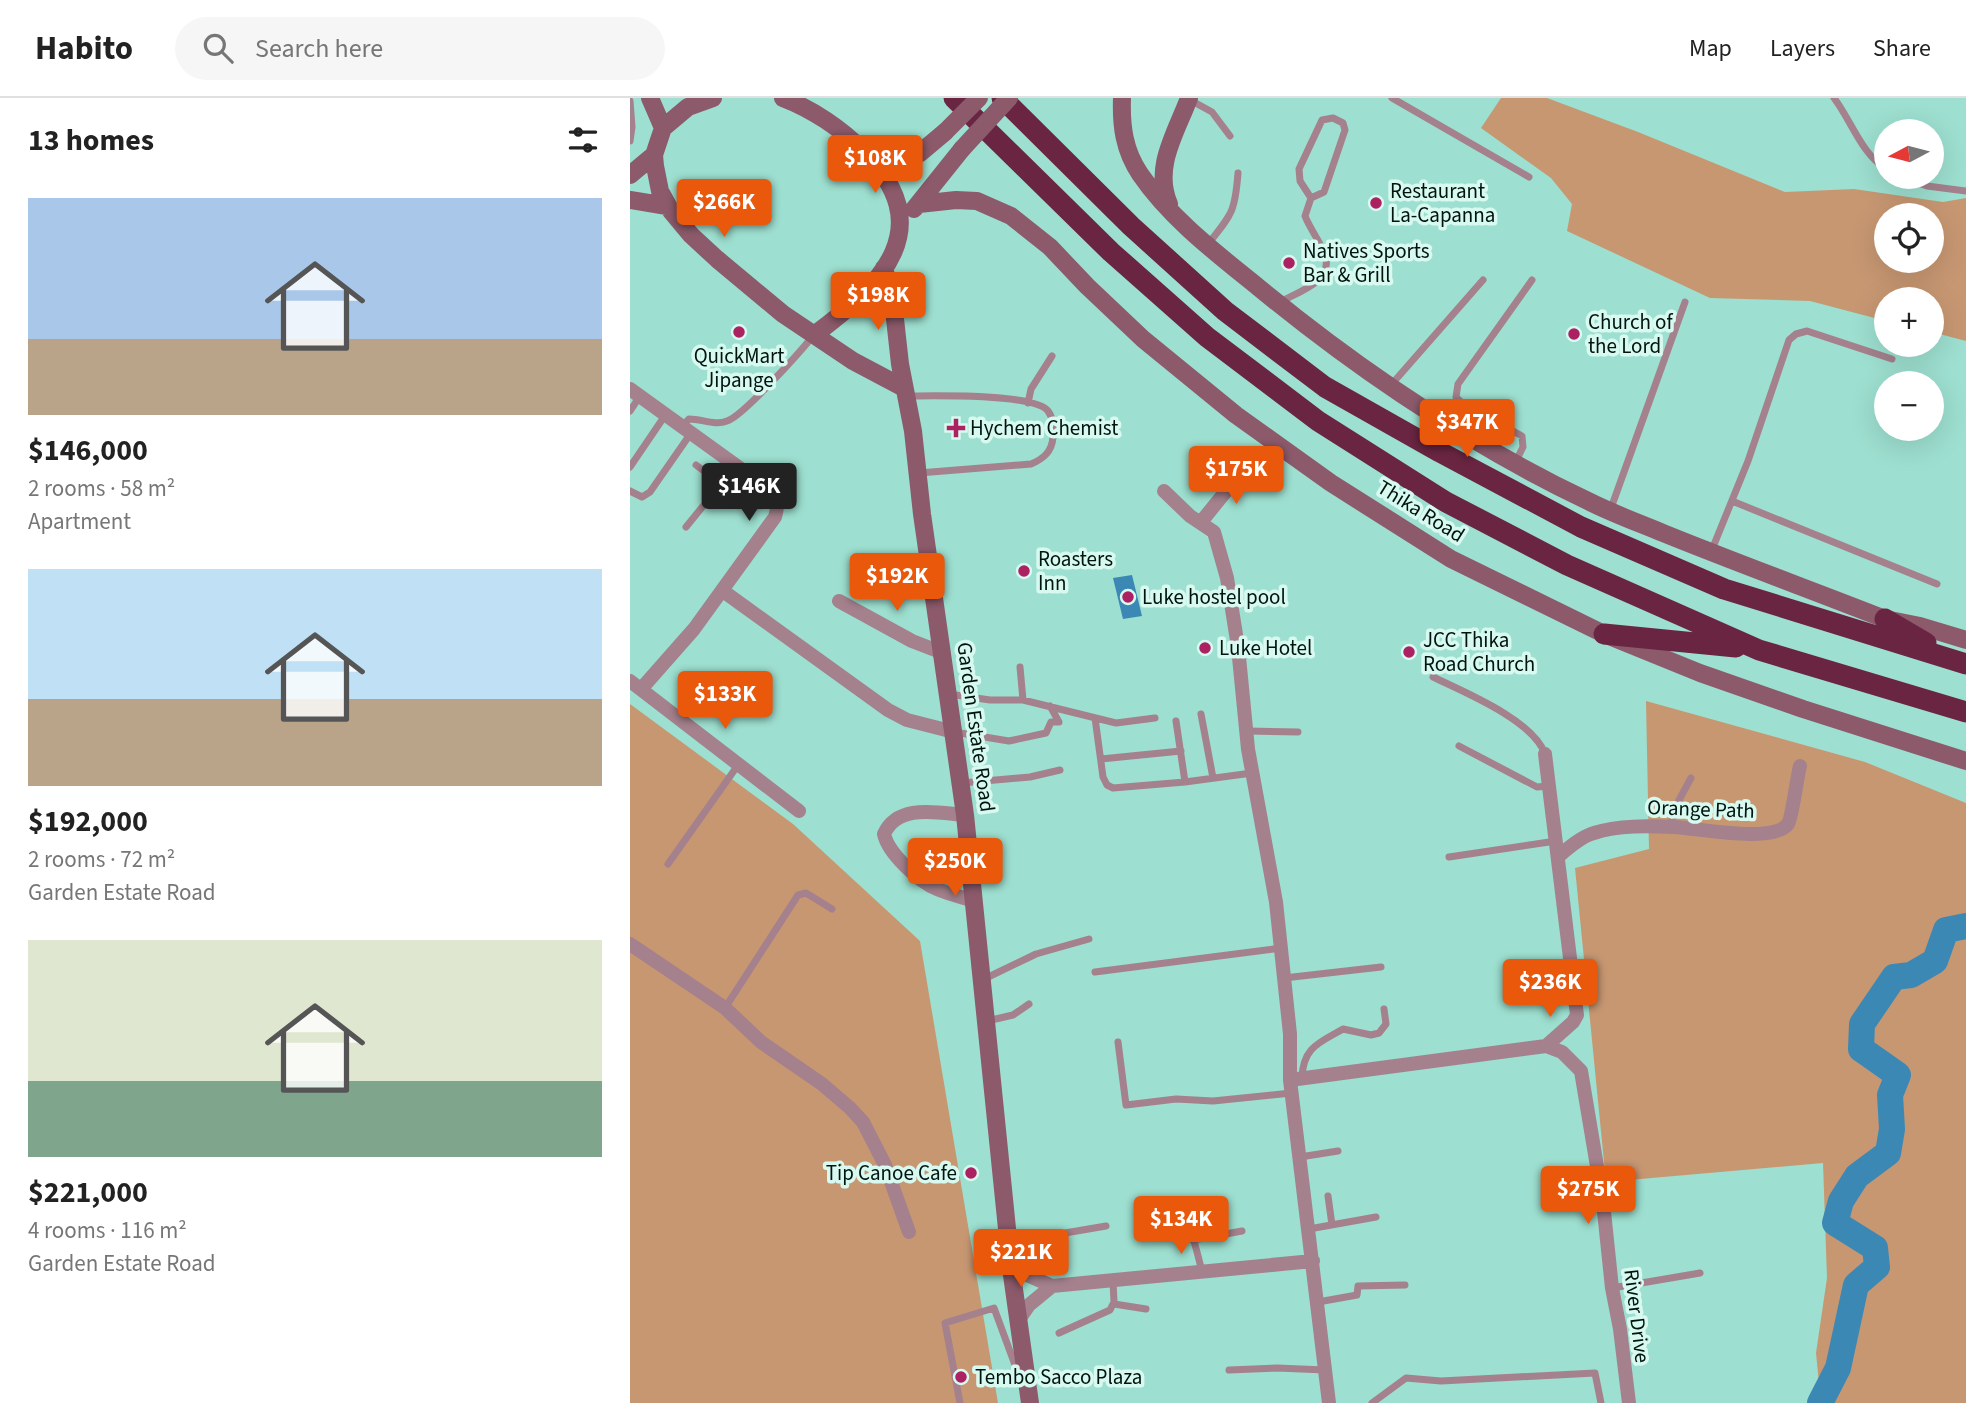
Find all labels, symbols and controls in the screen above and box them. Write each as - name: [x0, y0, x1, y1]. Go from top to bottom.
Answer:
- search box: [175, 17, 665, 80]
- text: Habito: [35, 25, 133, 72]
- icon: search: [199, 29, 237, 67]
- text: Search here: [255, 30, 383, 67]
- text: Map: [1689, 31, 1732, 66]
- text: Layers: [1770, 31, 1835, 66]
- text: Share: [1873, 31, 1931, 66]
- text: 13 homes: [28, 119, 154, 162]
- north arrow: [1874, 119, 1944, 189]
- map controls: [1874, 119, 1944, 441]
- icon: filters: [564, 121, 602, 159]
- pin: $108K: [826, 136, 924, 195]
- text: $108K: [844, 141, 906, 174]
- place label: Restaurant La-Capanna: [1390, 176, 1495, 230]
- pin: $266K: [675, 180, 773, 239]
- text: $266K: [693, 185, 755, 218]
- marker: Restaurant La-Capanna: [1368, 195, 1384, 211]
- button: locate: [1874, 203, 1944, 273]
- place label: Natives Sports Bar & Grill: [1303, 236, 1430, 290]
- icon: home: [252, 243, 378, 369]
- marker: Natives Sports Bar & Grill: [1281, 255, 1297, 271]
- pin: $198K: [829, 272, 927, 332]
- text: $198K: [847, 278, 909, 311]
- button: +: [1874, 287, 1944, 357]
- place label: Church of the Lord: [1588, 307, 1673, 361]
- marker: QuickMart Jipange: [731, 324, 747, 340]
- marker: Church of the Lord: [1566, 326, 1582, 342]
- place label: QuickMart Jipange: [694, 341, 784, 395]
- button: −: [1874, 371, 1944, 441]
- pin: $347K: [1418, 400, 1516, 459]
- text: $347K: [1436, 405, 1498, 438]
- place label: Hychem Chemist: [970, 413, 1118, 443]
- marker: Hychem Chemist: [948, 420, 964, 436]
- text: $146,000: [28, 429, 148, 472]
- pin: $175K: [1187, 446, 1285, 506]
- text: $175K: [1205, 452, 1267, 485]
- pin: $146K: [700, 464, 798, 523]
- text: $146K: [718, 469, 780, 502]
- text: 2 rooms · 58 m²: [28, 472, 175, 505]
- street label: Thika Road: [1372, 472, 1470, 550]
- text: Apartment: [28, 505, 131, 538]
- place label: Roasters Inn: [1038, 544, 1113, 598]
- pin: $192K: [848, 554, 946, 613]
- text: $192K: [866, 559, 928, 592]
- marker: Roasters Inn: [1016, 563, 1032, 579]
- place label: Luke hostel pool: [1142, 582, 1286, 612]
- marker: Luke hostel pool: [1120, 589, 1136, 605]
- icon: home: [252, 614, 378, 740]
- place label: JCC Thika Road Church: [1423, 625, 1535, 679]
- place label: Luke Hotel: [1219, 633, 1312, 663]
- street label: Garden Estate Road: [949, 640, 1003, 814]
- marker: Luke Hotel: [1197, 640, 1213, 656]
- marker: JCC Thika Road Church: [1401, 644, 1417, 660]
- pin: $133K: [676, 672, 774, 731]
- text: $133K: [694, 677, 756, 710]
- street label: Orange Path: [1647, 792, 1755, 826]
- text: $192,000: [28, 800, 148, 843]
- pin: $250K: [906, 838, 1004, 898]
- text: 2 rooms · 72 m²: [28, 843, 175, 876]
- text: $250K: [924, 844, 986, 877]
- text: Garden Estate Road: [28, 876, 216, 909]
- pin: $236K: [1501, 960, 1599, 1019]
- text: $236K: [1519, 965, 1581, 998]
- icon: home: [252, 985, 378, 1111]
- place label: Tip Canoe Cafe: [826, 1158, 957, 1188]
- marker: Tip Canoe Cafe: [963, 1165, 979, 1181]
- pin: $275K: [1539, 1166, 1637, 1226]
- text: $221,000: [28, 1171, 148, 1214]
- text: $275K: [1557, 1172, 1619, 1205]
- pin: $134K: [1132, 1196, 1230, 1256]
- text: $134K: [1150, 1202, 1212, 1235]
- text: 4 rooms · 116 m²: [28, 1214, 187, 1247]
- pin: $221K: [972, 1230, 1070, 1289]
- text: $221K: [990, 1235, 1052, 1268]
- text: Garden Estate Road: [28, 1247, 216, 1280]
- street label: River Drive: [1616, 1267, 1658, 1365]
- place label: Tembo Sacco Plaza: [975, 1362, 1142, 1392]
- marker: Tembo Sacco Plaza: [953, 1369, 969, 1385]

